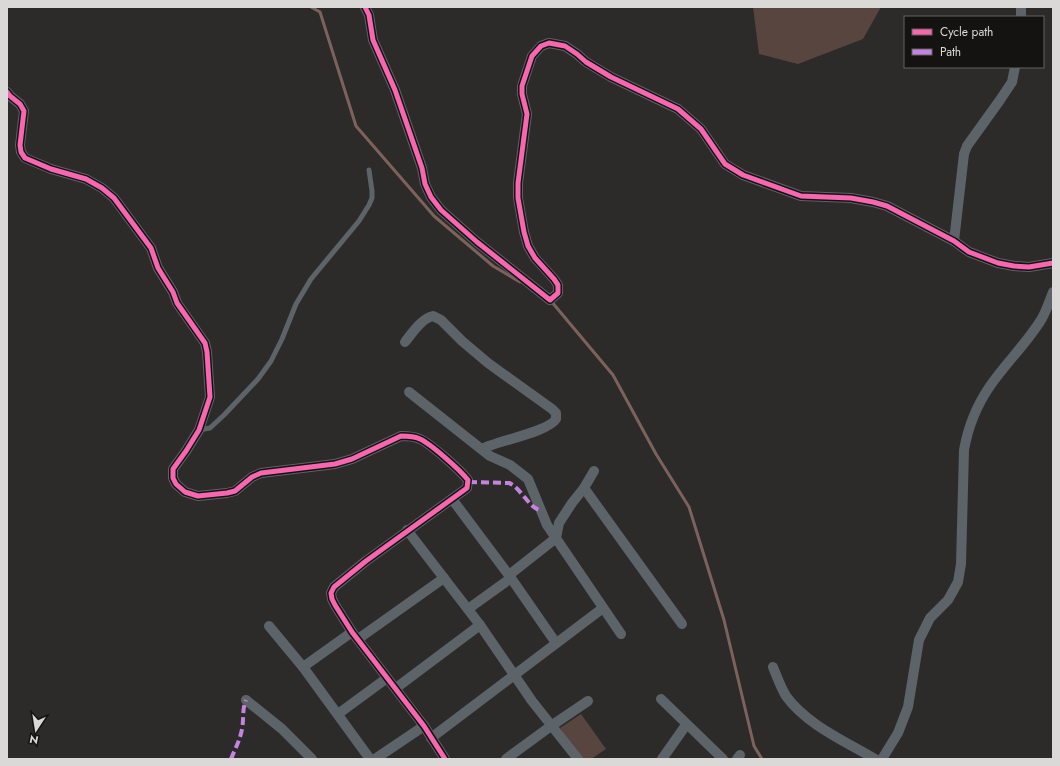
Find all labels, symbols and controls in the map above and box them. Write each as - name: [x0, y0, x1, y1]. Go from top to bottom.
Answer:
- legend: [904, 16, 1044, 68]
- text: Cycle path: [940, 23, 993, 41]
- text: Path: [940, 43, 961, 61]
- north arrow: [16, 710, 56, 750]
- text: N: [28, 731, 40, 749]

